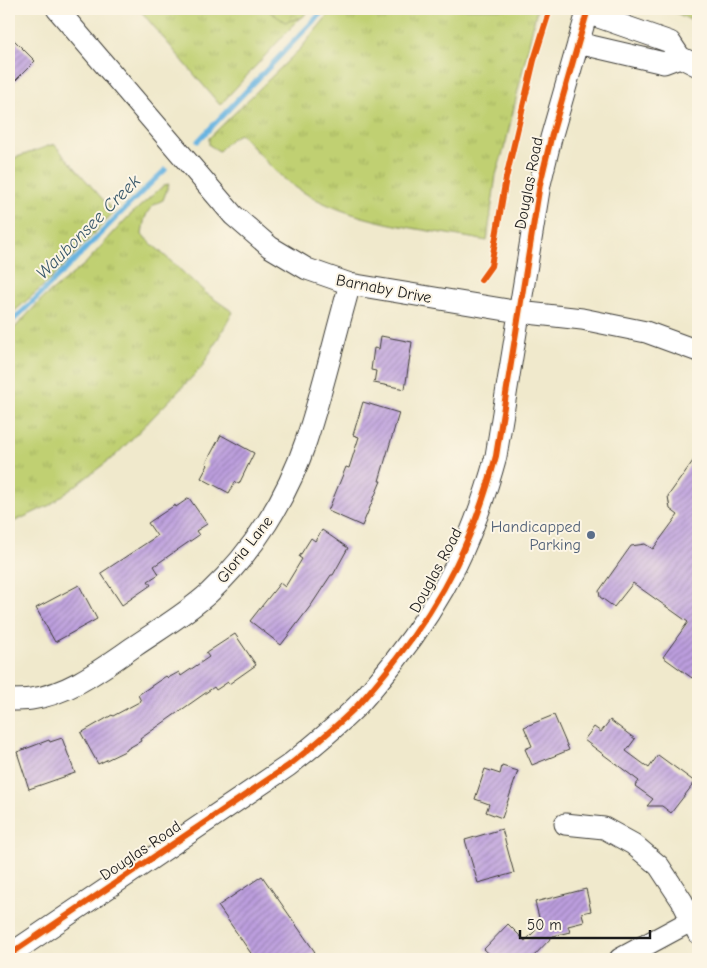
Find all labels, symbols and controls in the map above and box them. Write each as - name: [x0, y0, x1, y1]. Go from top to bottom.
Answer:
- street label: Douglas Road: [511, 136, 547, 231]
- water label: Waubonsee Creek: [32, 171, 145, 284]
- street label: Barnaby Drive: [334, 271, 433, 307]
- street label: Gloria Lane: [213, 513, 276, 587]
- place label: Handicapped Parking: [491, 518, 581, 554]
- street label: Douglas Road: [406, 525, 466, 616]
- marker: Handicapped Parking: [585, 529, 597, 541]
- street label: Douglas Road: [97, 817, 184, 884]
- scale bar: [520, 908, 650, 940]
- text: 50 m: [527, 916, 562, 934]

